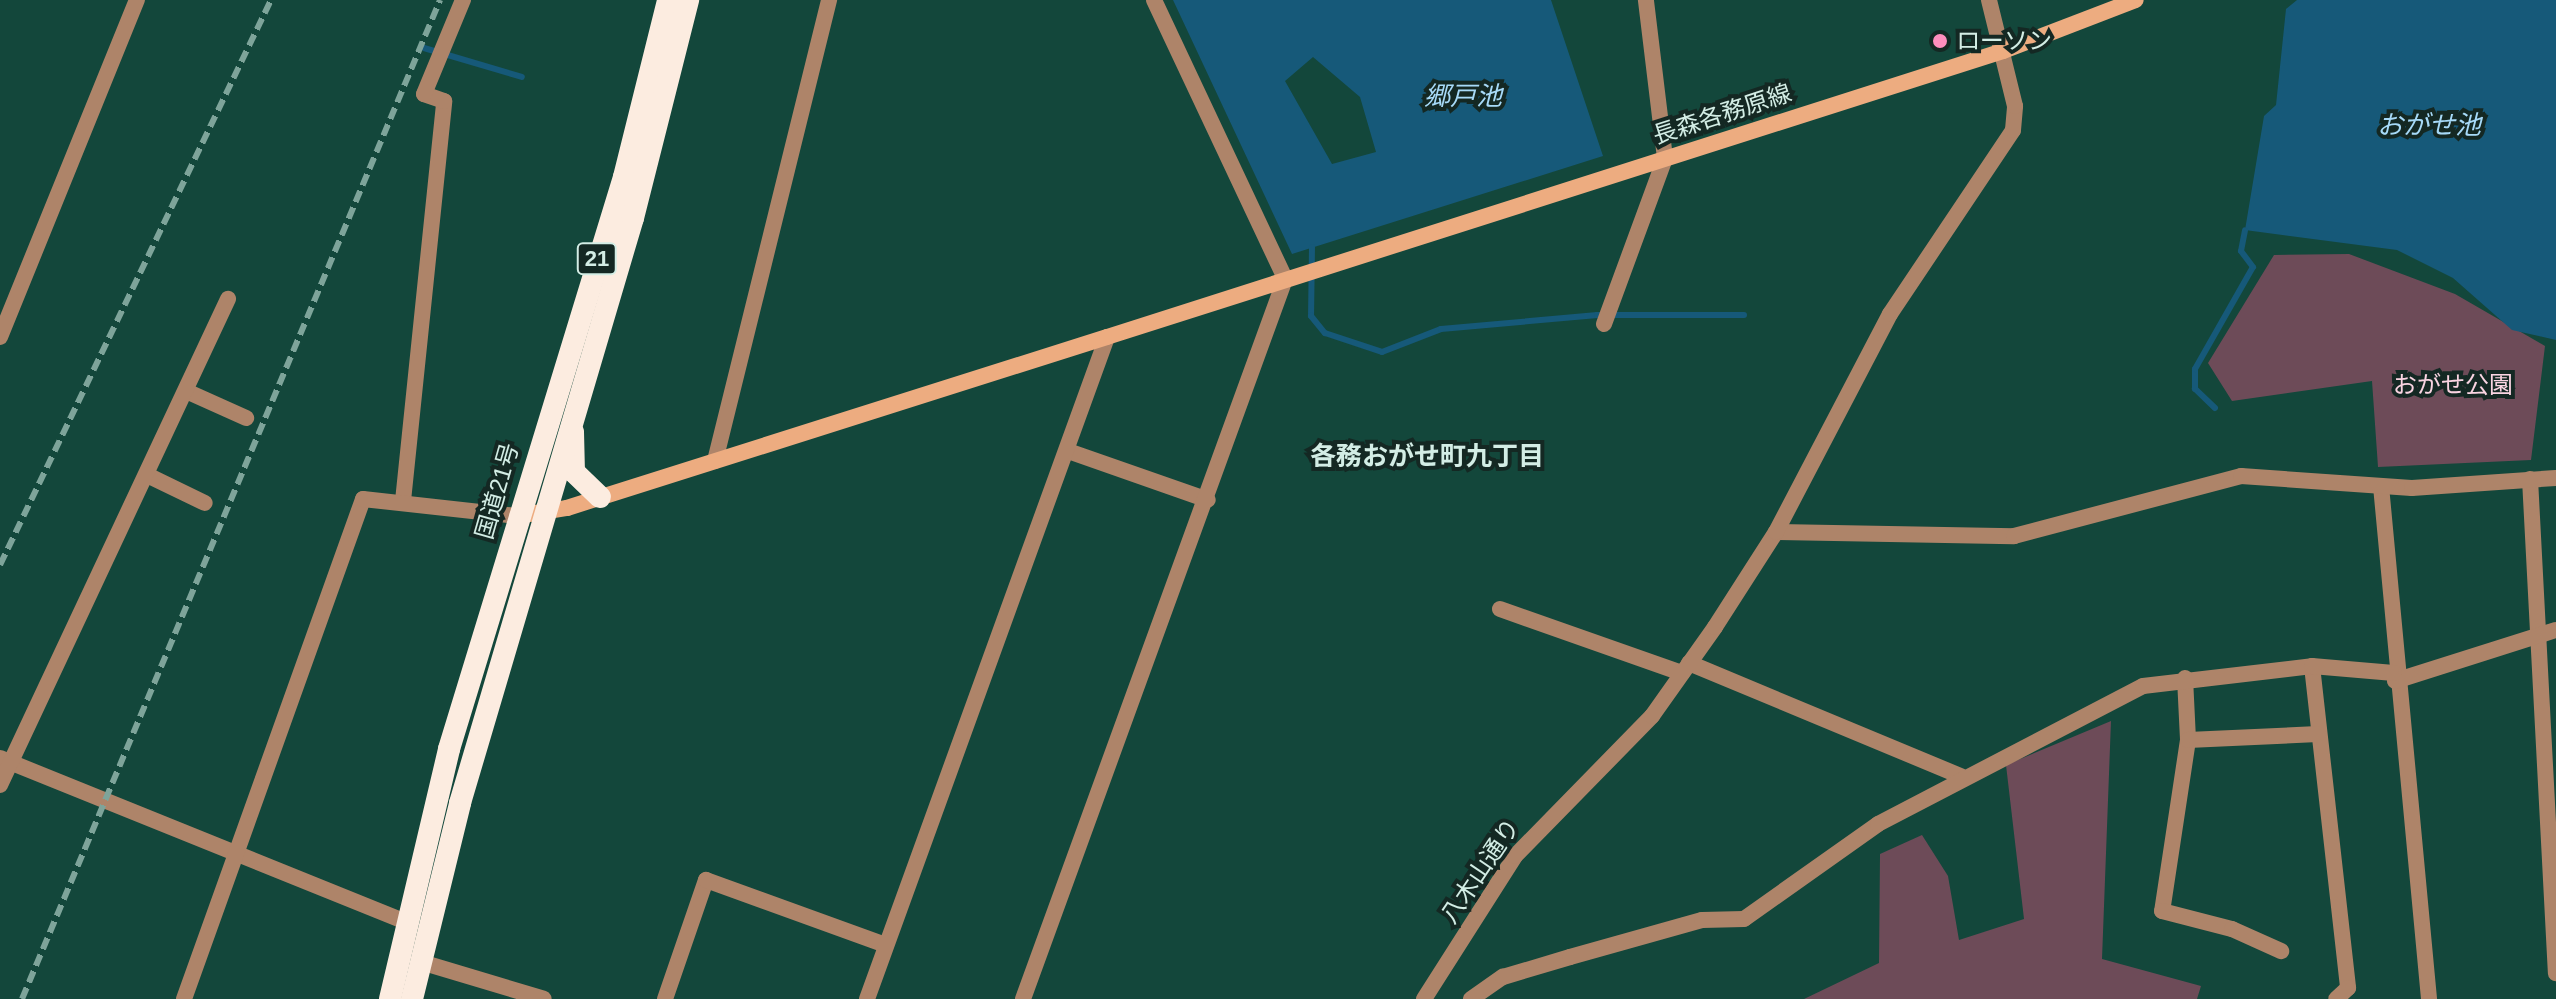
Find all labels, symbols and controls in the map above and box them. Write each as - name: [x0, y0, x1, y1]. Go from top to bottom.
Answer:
- place label: ローソン: [1956, 27, 2052, 55]
- marker: ローソン: [1931, 32, 1949, 50]
- street label: 長森各務原線: [1649, 78, 1795, 150]
- water label: 郷戸池: [1424, 81, 1502, 113]
- water label: おがせ池: [2377, 110, 2481, 142]
- road number: 21: [575, 241, 619, 277]
- park label: おがせ公園: [2393, 371, 2513, 399]
- street label: 国道21号: [470, 440, 524, 542]
- district label: 各務おがせ町九丁目: [1310, 441, 1544, 473]
- street label: 八木山通り: [1435, 813, 1525, 929]

